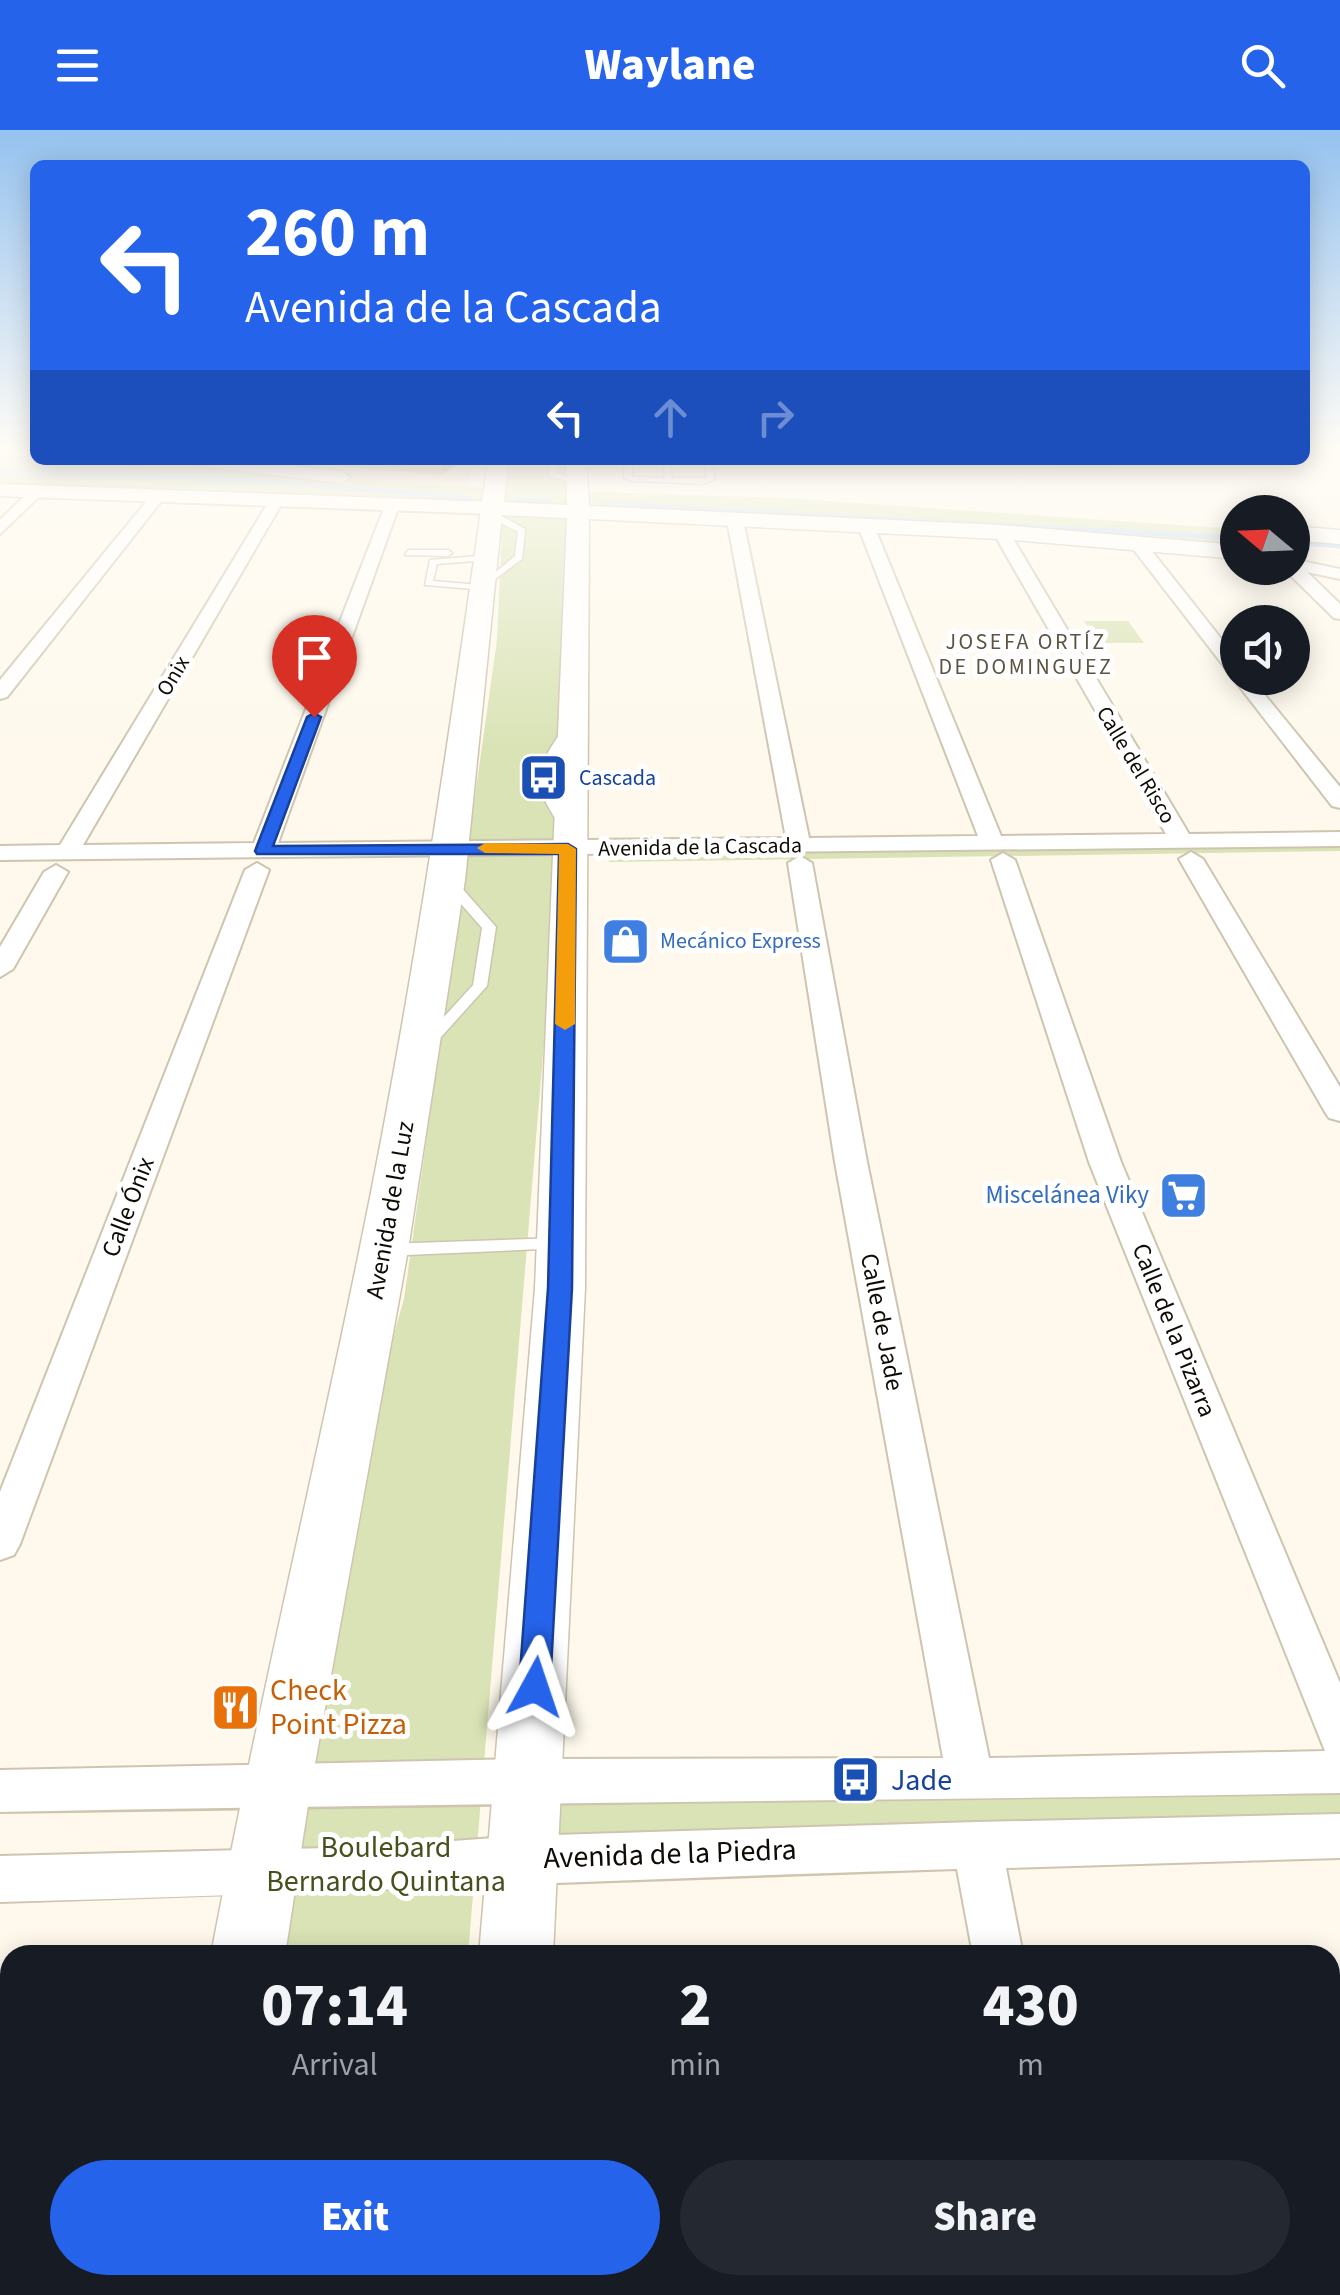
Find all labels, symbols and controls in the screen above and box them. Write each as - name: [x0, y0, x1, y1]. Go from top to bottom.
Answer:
- text: Waylane: [585, 33, 755, 97]
- icon: menu: [50, 38, 105, 93]
- icon: search: [1235, 38, 1290, 93]
- text: 260 m: [245, 183, 430, 283]
- icon: left: [80, 200, 210, 330]
- text: Avenida de la Cascada: [245, 276, 662, 340]
- icon: left: [538, 390, 593, 445]
- icon: ahead: [643, 390, 698, 445]
- icon: right: [748, 390, 803, 445]
- north arrow: [1220, 495, 1310, 585]
- map controls: [1220, 495, 1310, 695]
- button: sound: [1220, 605, 1310, 695]
- pin: [272, 615, 357, 718]
- district label: JOSEFA ORTÍZ DE DOMINGUEZ: [939, 626, 1113, 683]
- icon: arrive: [287, 630, 342, 685]
- street label: Onix: [149, 650, 198, 702]
- street label: Calle del Risco: [1088, 700, 1184, 830]
- bus stop icon: Cascada: [518, 752, 570, 804]
- place label: Cascada: [579, 762, 656, 794]
- street label: Avenida de la Cascada: [598, 829, 802, 865]
- shop icon: Mecánico Express: [599, 915, 651, 967]
- place label: Mecánico Express: [660, 925, 821, 957]
- street label: Avenida de la Luz: [357, 1118, 423, 1302]
- street label: Calle Ónix: [92, 1152, 164, 1262]
- supermarket icon: Miscelánea Viky: [1158, 1169, 1210, 1221]
- place label: Miscelánea Viky: [986, 1177, 1149, 1213]
- street label: Calle de la Pizarra: [1123, 1238, 1225, 1422]
- street label: Calle de Jade: [851, 1250, 913, 1394]
- position arrow: [483, 1635, 587, 1739]
- place label: Check Point Pizza: [270, 1669, 407, 1746]
- restaurant icon: Check Point Pizza: [209, 1681, 261, 1733]
- bus stop icon: Jade: [830, 1754, 882, 1806]
- place label: Jade: [891, 1759, 952, 1802]
- park label: Boulebard Bernardo Quintana: [266, 1826, 506, 1903]
- street label: Avenida de la Piedra: [543, 1828, 797, 1880]
- text: 07:14: [261, 1964, 408, 2049]
- text: 2: [679, 1964, 711, 2049]
- text: 430: [983, 1964, 1079, 2049]
- text: Arrival: [292, 2042, 378, 2088]
- text: min: [669, 2042, 721, 2088]
- text: m: [1017, 2042, 1044, 2088]
- button: Exit: [50, 2160, 660, 2275]
- button: Share: [680, 2160, 1290, 2275]

